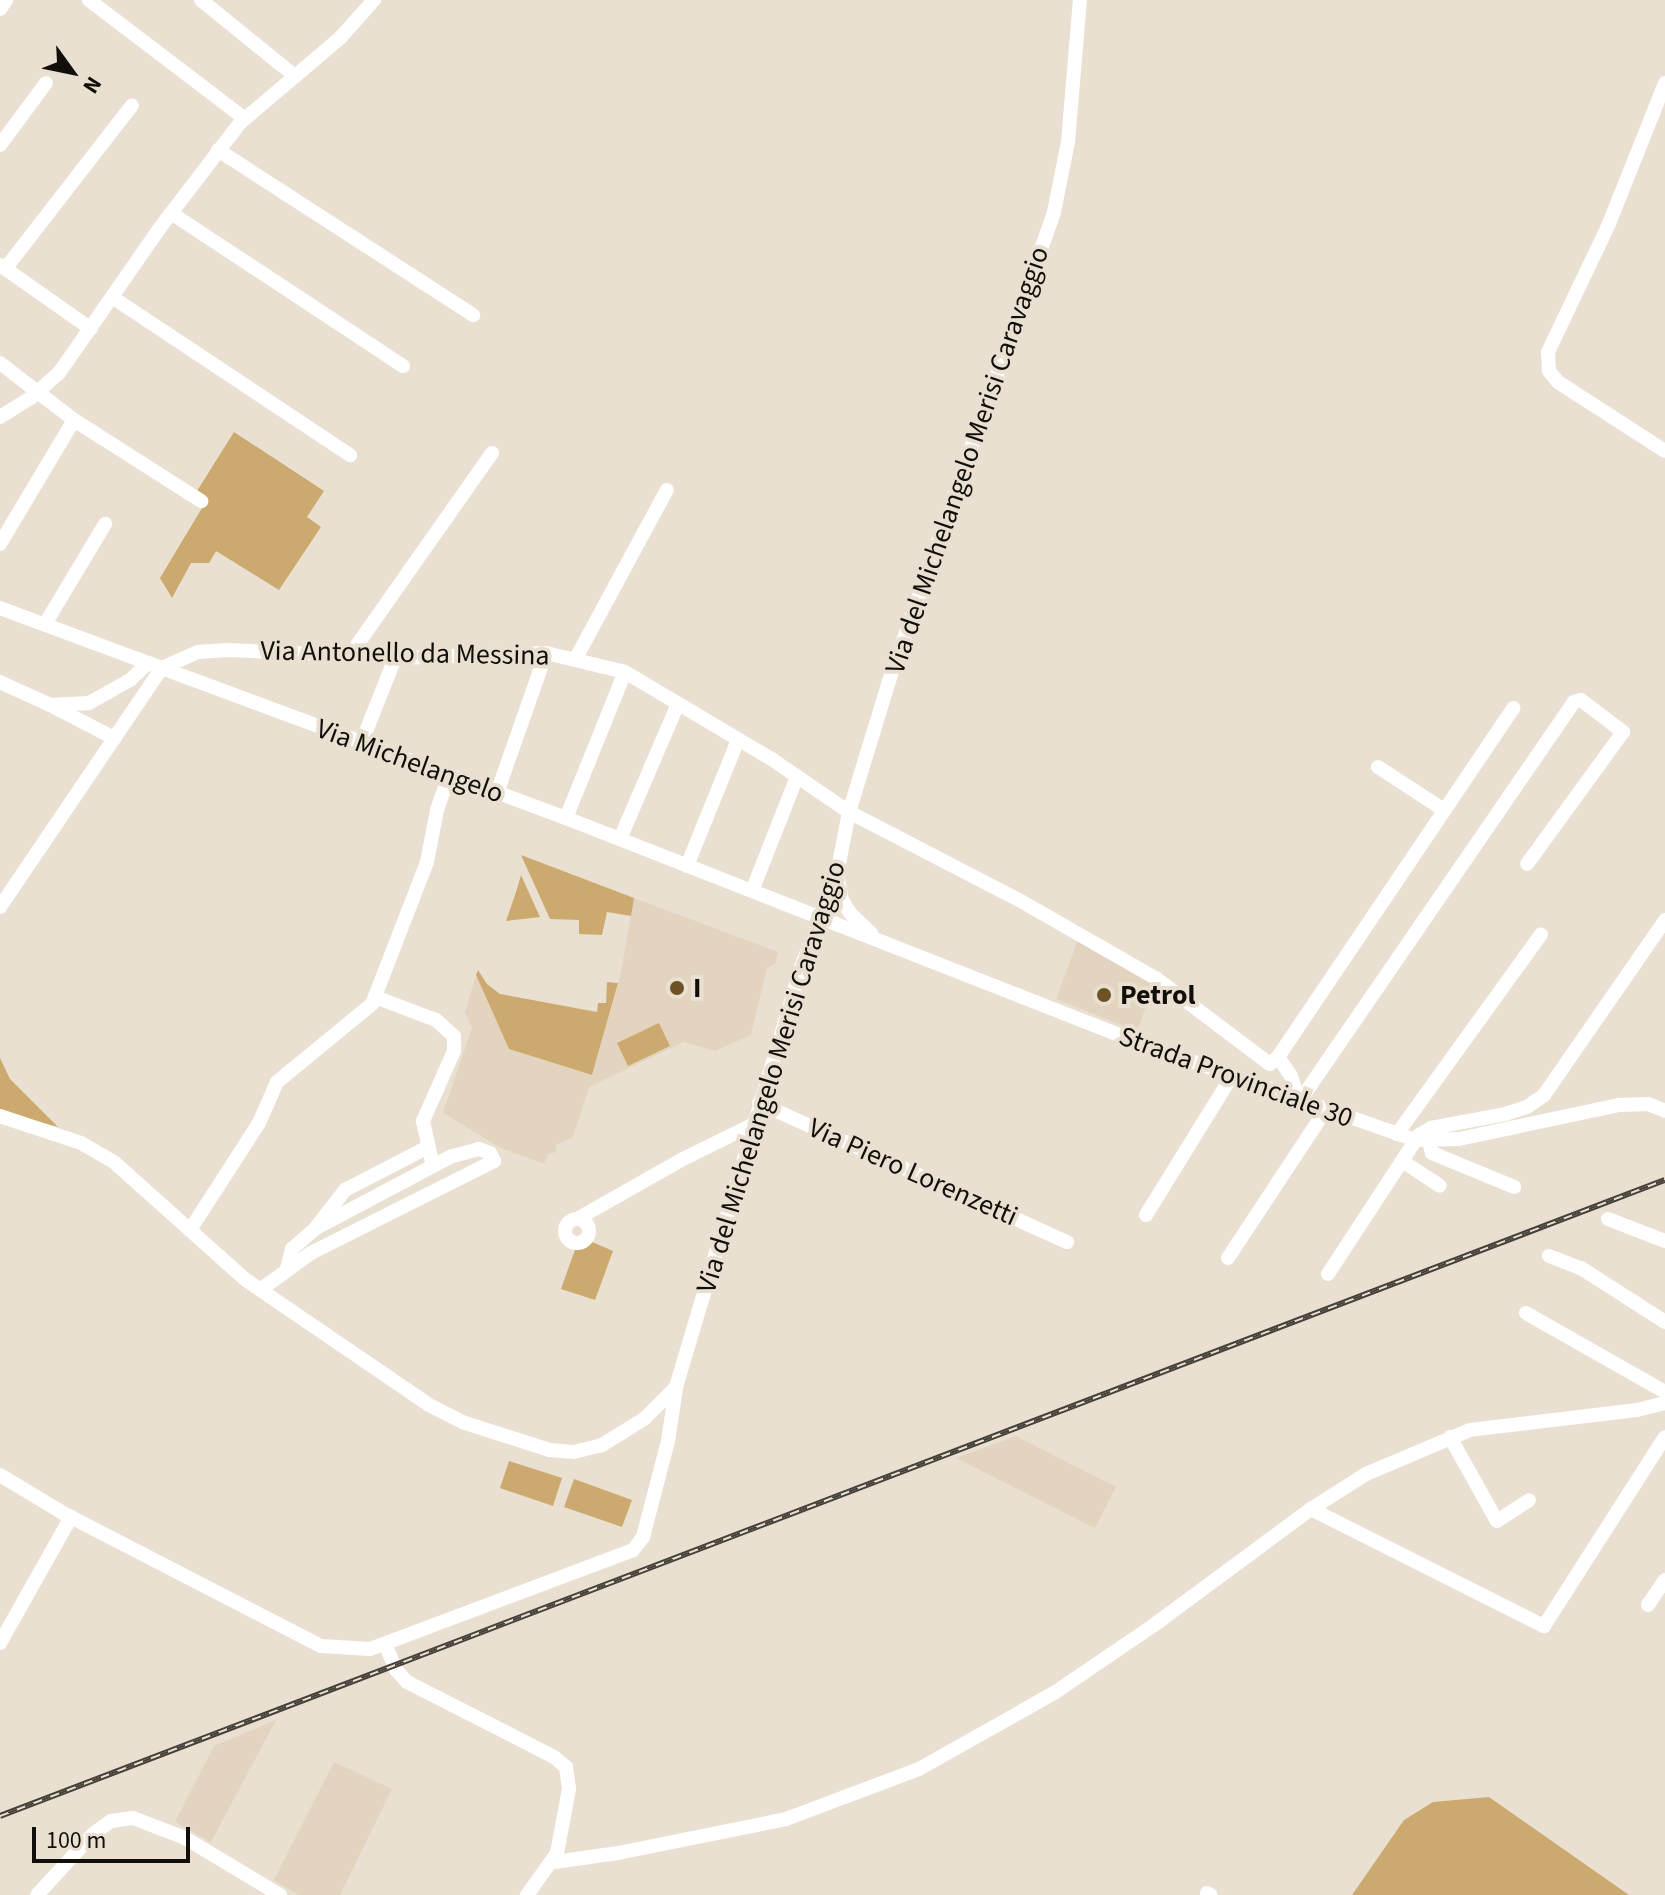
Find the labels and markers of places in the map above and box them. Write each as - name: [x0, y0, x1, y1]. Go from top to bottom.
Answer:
- place label: I: [693, 971, 701, 1005]
- place label: Petrol: [1120, 978, 1195, 1012]
- marker: I: [668, 979, 686, 997]
- marker: Petrol: [1095, 986, 1113, 1004]

